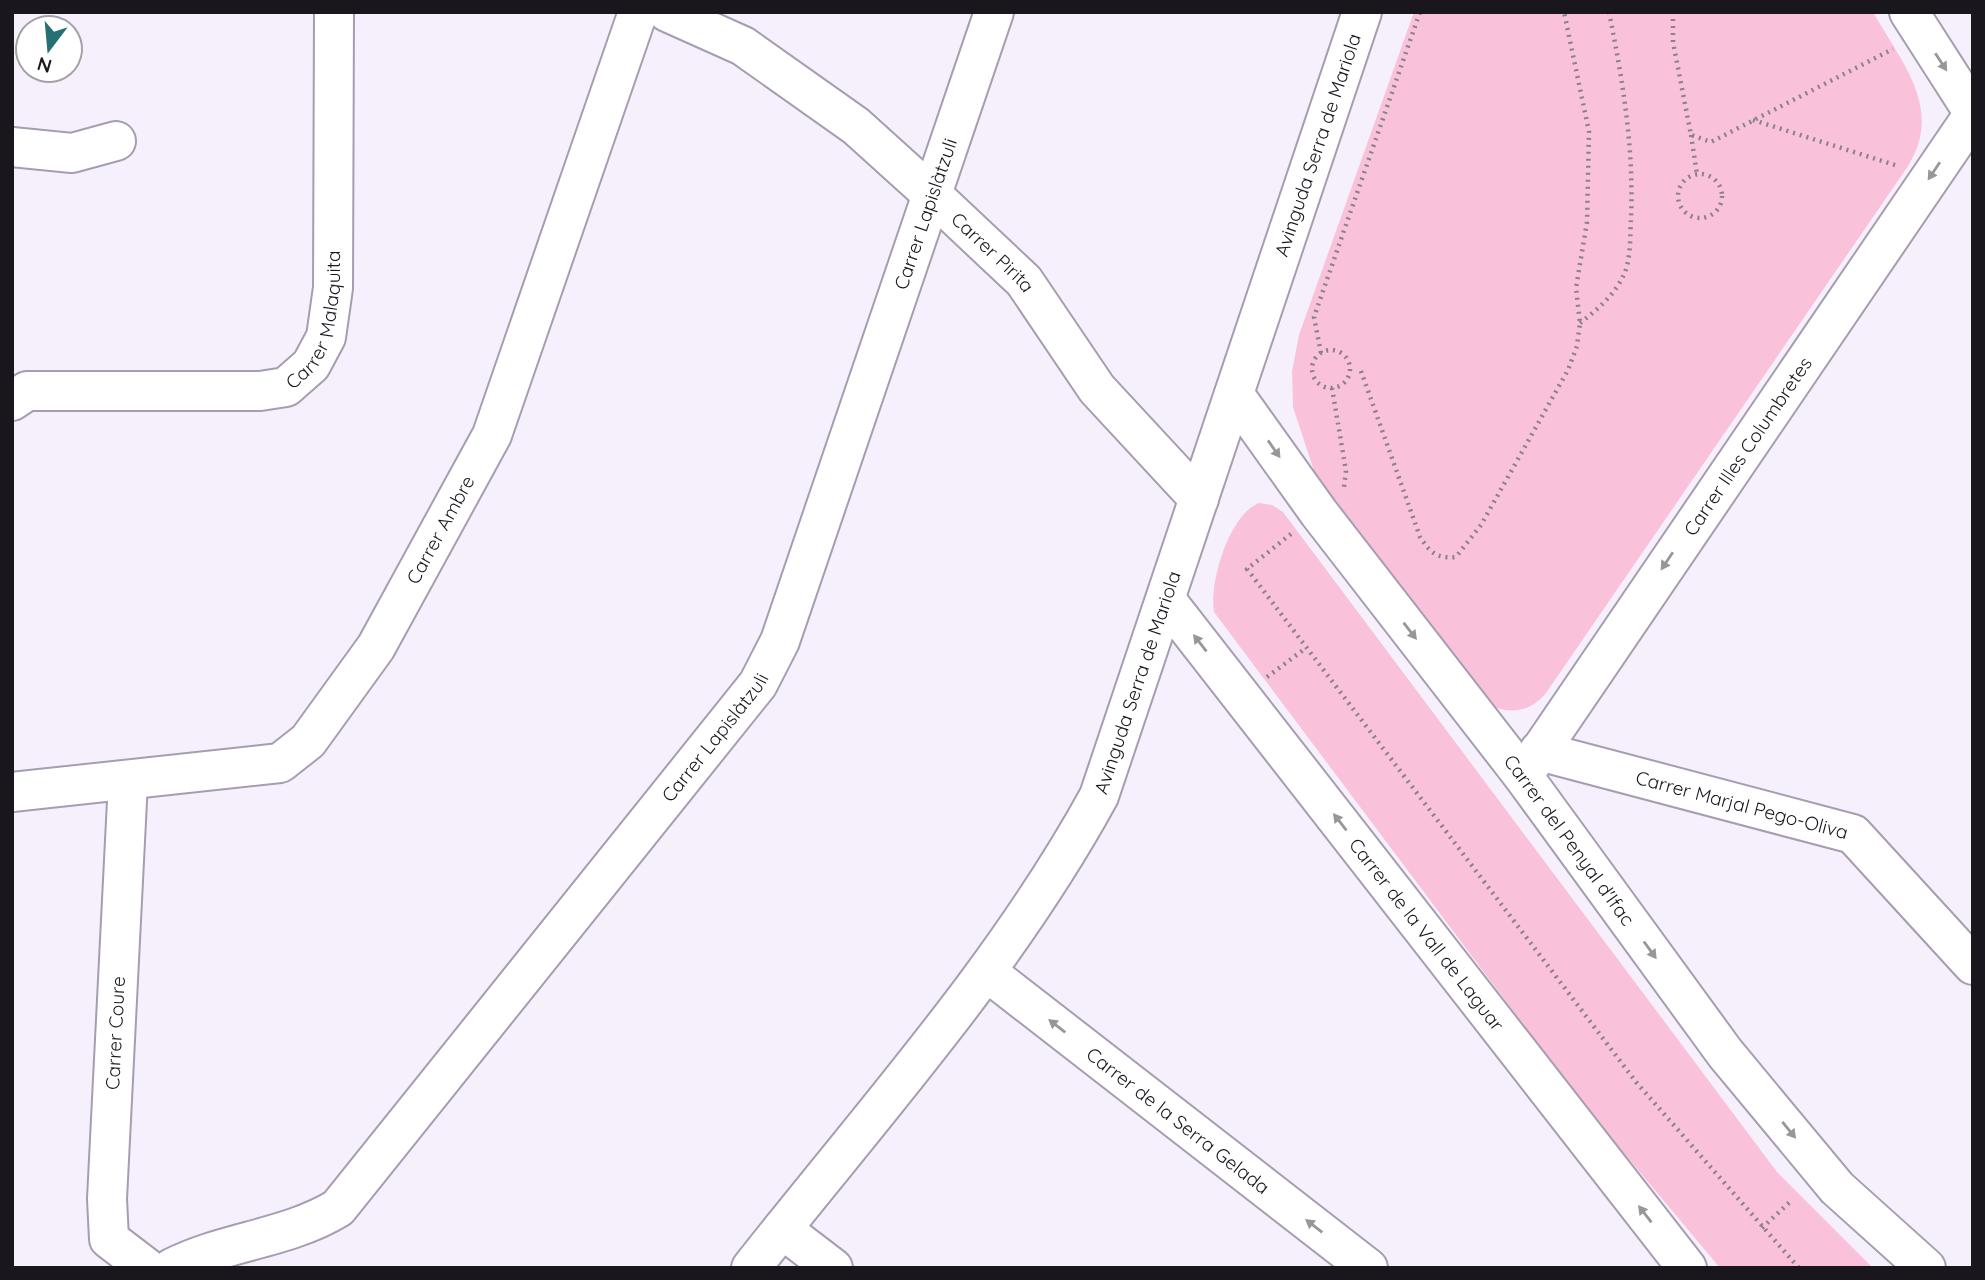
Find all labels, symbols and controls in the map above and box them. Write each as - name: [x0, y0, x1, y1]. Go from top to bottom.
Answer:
- north arrow: [14, 14, 84, 84]
- street label: Avinguda Serra de Mariola: [1269, 30, 1366, 259]
- text: N: [34, 52, 54, 79]
- one-way arrow: [1934, 53, 1947, 72]
- street label: Carrer Lapislàtzuli: [888, 135, 962, 293]
- one-way arrow: [1927, 162, 1941, 180]
- street label: Carrer Pirita: [946, 207, 1040, 297]
- street label: Carrer Malaquita: [280, 250, 346, 394]
- street label: Carrer Illes Columbretes: [1678, 352, 1817, 540]
- one-way arrow: [1267, 440, 1281, 458]
- street label: Carrer Ambre: [401, 471, 480, 588]
- one-way arrow: [1660, 552, 1674, 570]
- street label: Avinguda Serra de Mariola: [1089, 568, 1186, 797]
- one-way arrow: [1403, 622, 1417, 640]
- one-way arrow: [1192, 634, 1207, 652]
- street label: Carrer Lapislàtzuli: [656, 669, 774, 807]
- street label: Carrer del Penyal d'Ifac: [1499, 750, 1640, 930]
- street label: Carrer Marjal Pego-Oliva: [1633, 765, 1851, 844]
- one-way arrow: [1333, 813, 1347, 831]
- street label: Carrer de la Vall de Laguar: [1344, 833, 1510, 1036]
- one-way arrow: [1643, 941, 1657, 959]
- street label: Carrer Coure: [100, 976, 130, 1090]
- one-way arrow: [1049, 1019, 1067, 1034]
- street label: Carrer de la Serra Gelada: [1082, 1042, 1274, 1199]
- one-way arrow: [1781, 1121, 1797, 1139]
- one-way arrow: [1639, 1205, 1653, 1223]
- one-way arrow: [1306, 1218, 1324, 1233]

